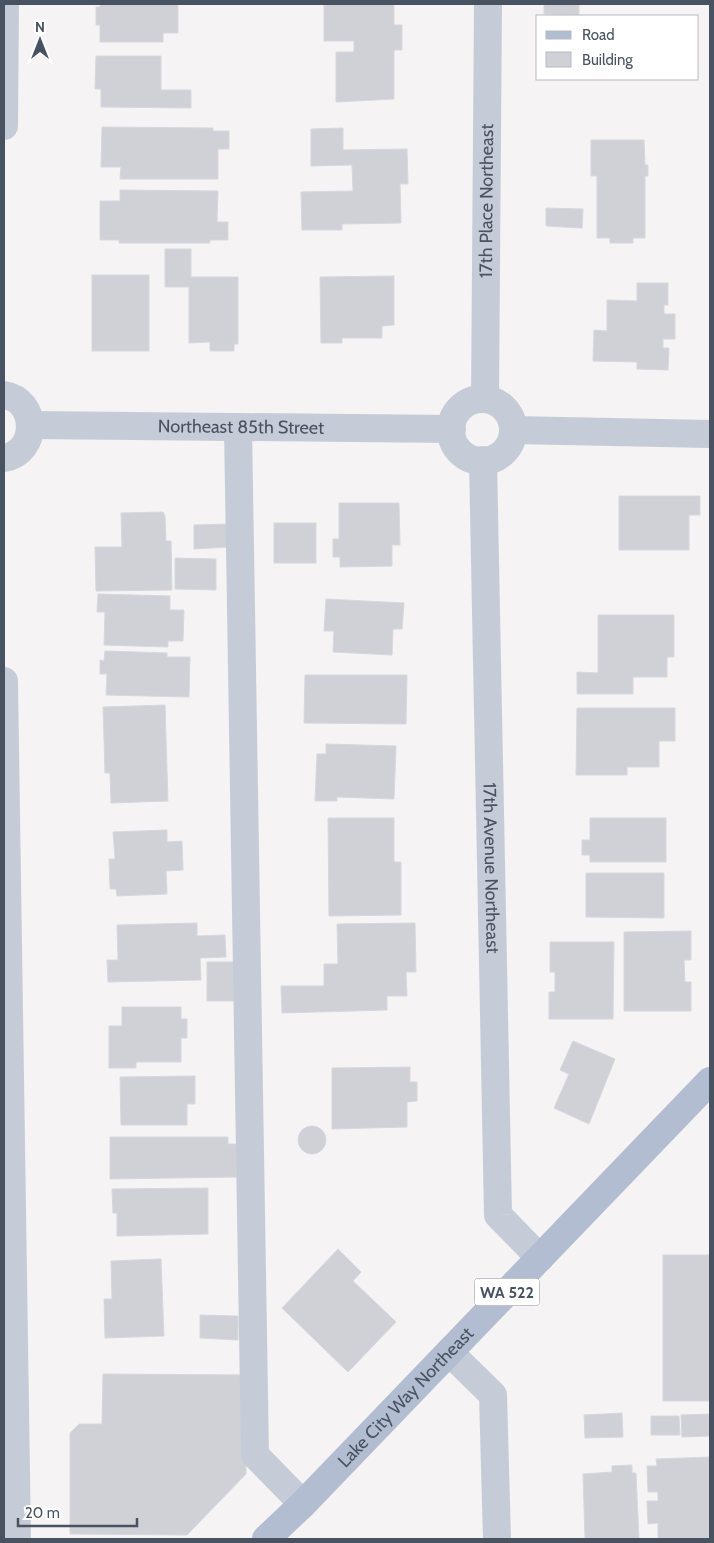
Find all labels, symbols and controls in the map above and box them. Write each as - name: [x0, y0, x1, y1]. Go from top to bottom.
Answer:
- north arrow: [15, 15, 65, 65]
- legend: [536, 15, 699, 80]
- text: N: [35, 18, 45, 36]
- text: Road: [582, 26, 615, 44]
- text: Building: [582, 51, 633, 69]
- street label: 17th Place Northeast: [475, 124, 498, 278]
- street label: Northeast 85th Street: [158, 415, 324, 439]
- street label: 17th Avenue Northeast: [478, 782, 504, 954]
- road number: WA 522: [474, 1278, 540, 1305]
- street label: Lake City Way Northeast: [333, 1323, 478, 1472]
- scale bar: [18, 1496, 136, 1528]
- text: 20 m: [25, 1504, 60, 1522]

